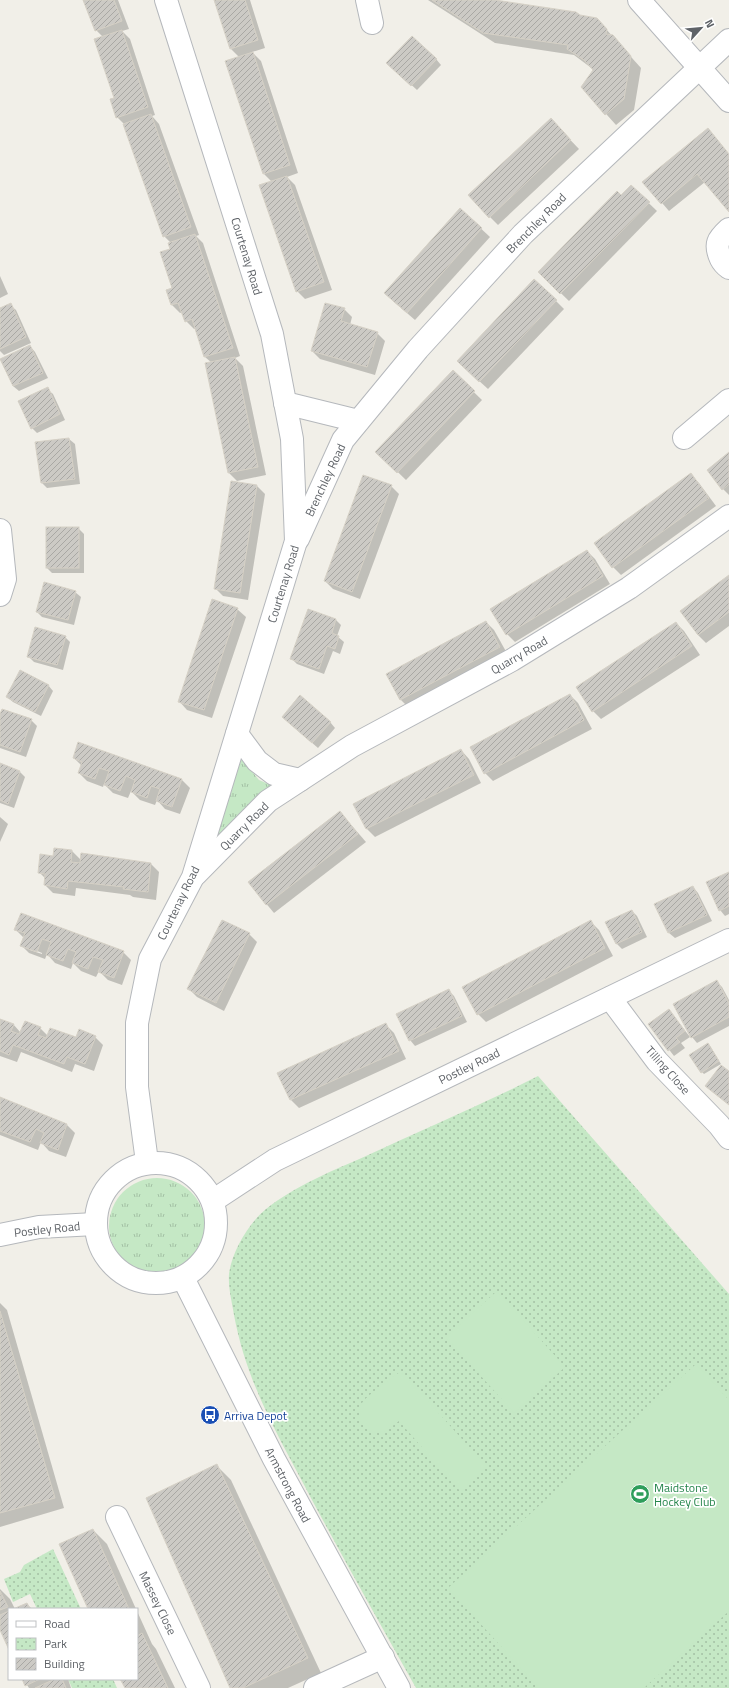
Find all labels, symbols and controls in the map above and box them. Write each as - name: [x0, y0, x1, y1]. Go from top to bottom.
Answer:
- north arrow: [681, 8, 721, 48]
- text: N: [701, 16, 719, 30]
- street label: Brenchley Road: [501, 188, 571, 258]
- street label: Courtenay Road: [226, 215, 268, 297]
- street label: Brenchley Road: [300, 440, 350, 520]
- street label: Courtenay Road: [262, 543, 304, 625]
- street label: Quarry Road: [487, 631, 551, 679]
- street label: Quarry Road: [215, 797, 273, 855]
- street label: Courtenay Road: [152, 863, 204, 943]
- street label: Tilling Close: [641, 1041, 695, 1099]
- street label: Postley Road: [435, 1043, 503, 1089]
- street label: Postley Road: [13, 1216, 81, 1242]
- bus stop icon: Arriva Depot: [199, 1404, 221, 1426]
- place label: Arriva Depot: [224, 1406, 288, 1425]
- street label: Armstrong Road: [260, 1444, 316, 1526]
- place label: Maidstone Hockey Club: [654, 1478, 716, 1511]
- sports icon: Maidstone Hockey Club: [629, 1483, 651, 1505]
- street label: Massey Close: [134, 1568, 182, 1638]
- legend: [8, 1608, 138, 1680]
- text: Road: [44, 1614, 70, 1633]
- text: Park: [44, 1634, 67, 1653]
- text: Building: [44, 1654, 85, 1673]

